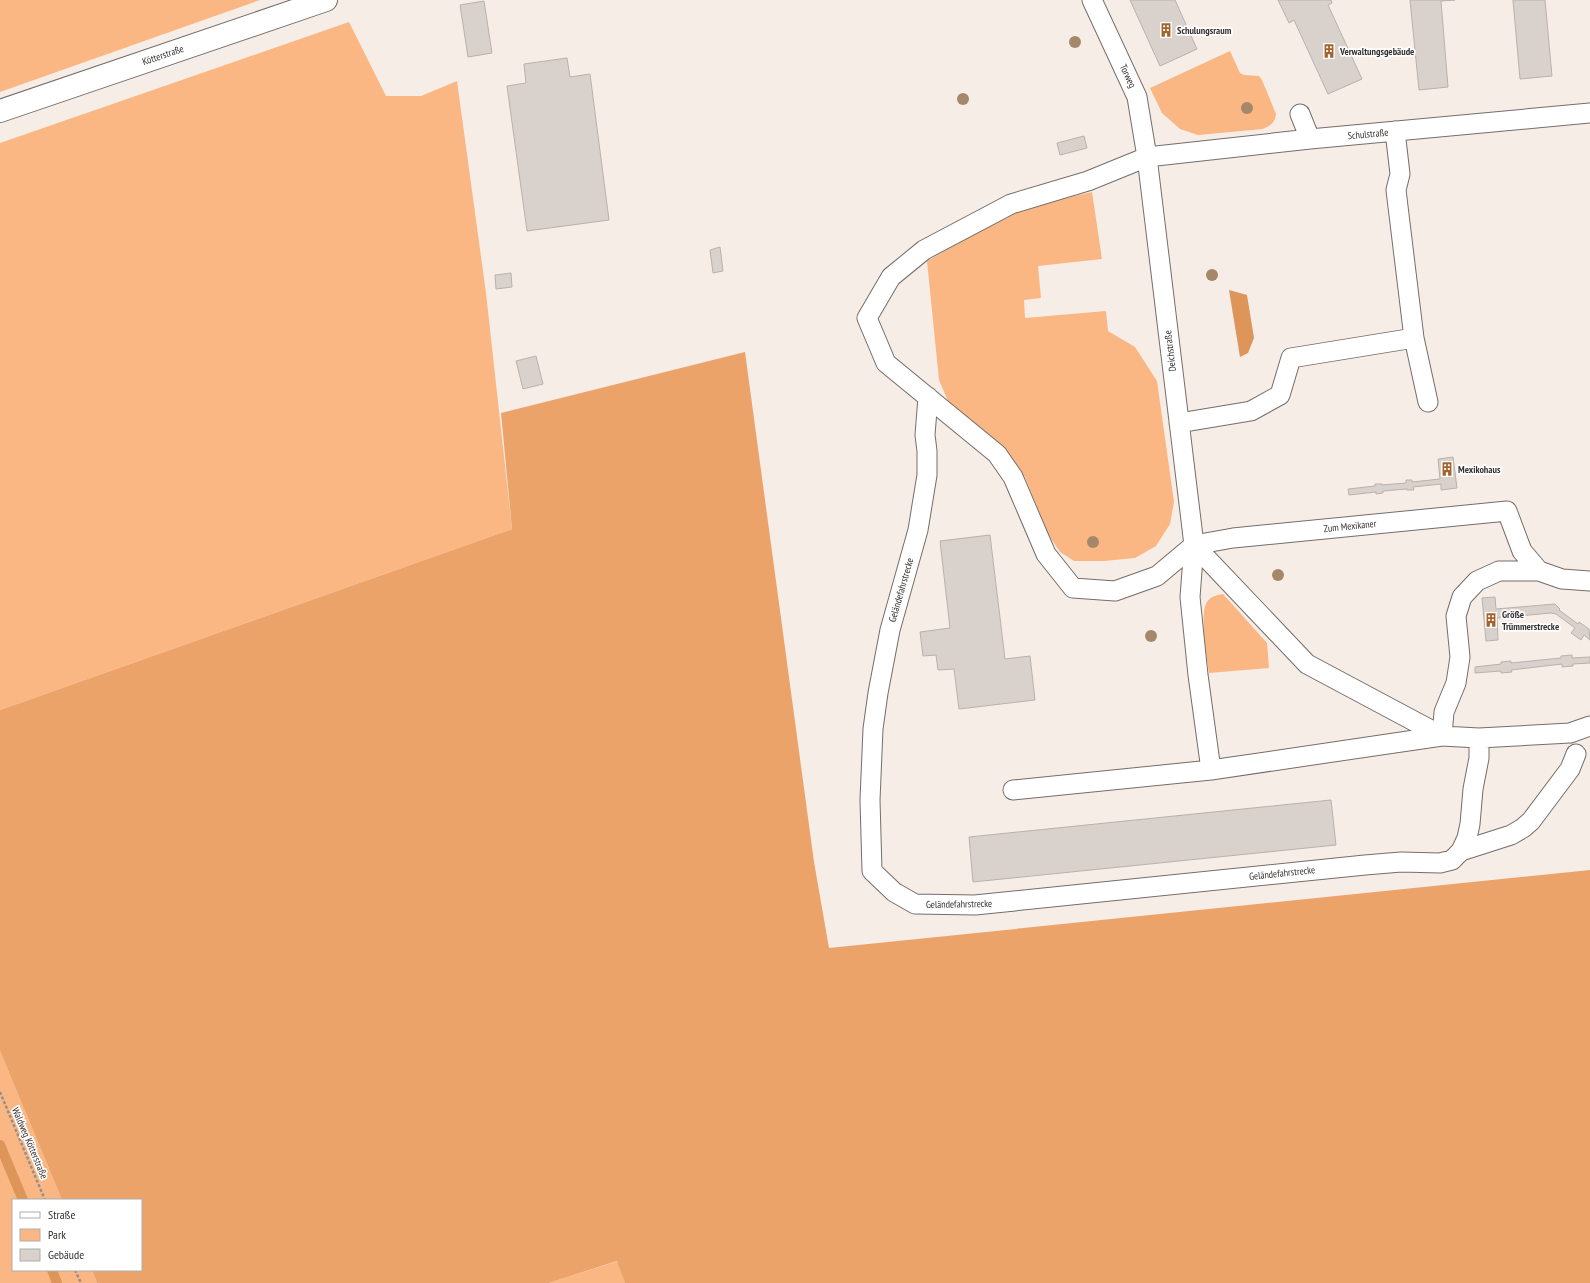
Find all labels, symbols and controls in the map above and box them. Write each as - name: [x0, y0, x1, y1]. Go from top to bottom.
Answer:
- building icon: Schulungsraum: [1158, 22, 1174, 38]
- place label: Schulungsraum: [1177, 24, 1232, 37]
- street label: Kötterstraße: [141, 42, 185, 68]
- building icon: Verwaltungsgebäude: [1321, 43, 1337, 59]
- place label: Verwaltungsgebäude: [1339, 45, 1414, 58]
- street label: Torweg: [1117, 62, 1139, 90]
- street label: Schulstraße: [1347, 126, 1389, 142]
- street label: Deichstraße: [1161, 330, 1179, 372]
- building icon: Mexikohaus: [1439, 461, 1455, 477]
- place label: Mexikohaus: [1458, 463, 1501, 476]
- street label: Zum Mexikaner: [1323, 517, 1377, 535]
- street label: Geländefahrstrecke: [886, 556, 916, 624]
- place label: Größe Trümmerstrecke: [1502, 608, 1559, 633]
- building icon: Größe Trümmerstrecke: [1483, 612, 1499, 628]
- street label: Geländefahrstrecke: [1248, 863, 1316, 883]
- street label: Geländefahrstrecke: [926, 897, 992, 911]
- street label: Waldweg Kötterstraße: [9, 1105, 51, 1181]
- legend: [12, 1199, 142, 1271]
- text: Straße: [48, 1207, 75, 1222]
- text: Park: [48, 1227, 66, 1242]
- text: Gebäude: [48, 1247, 84, 1262]

